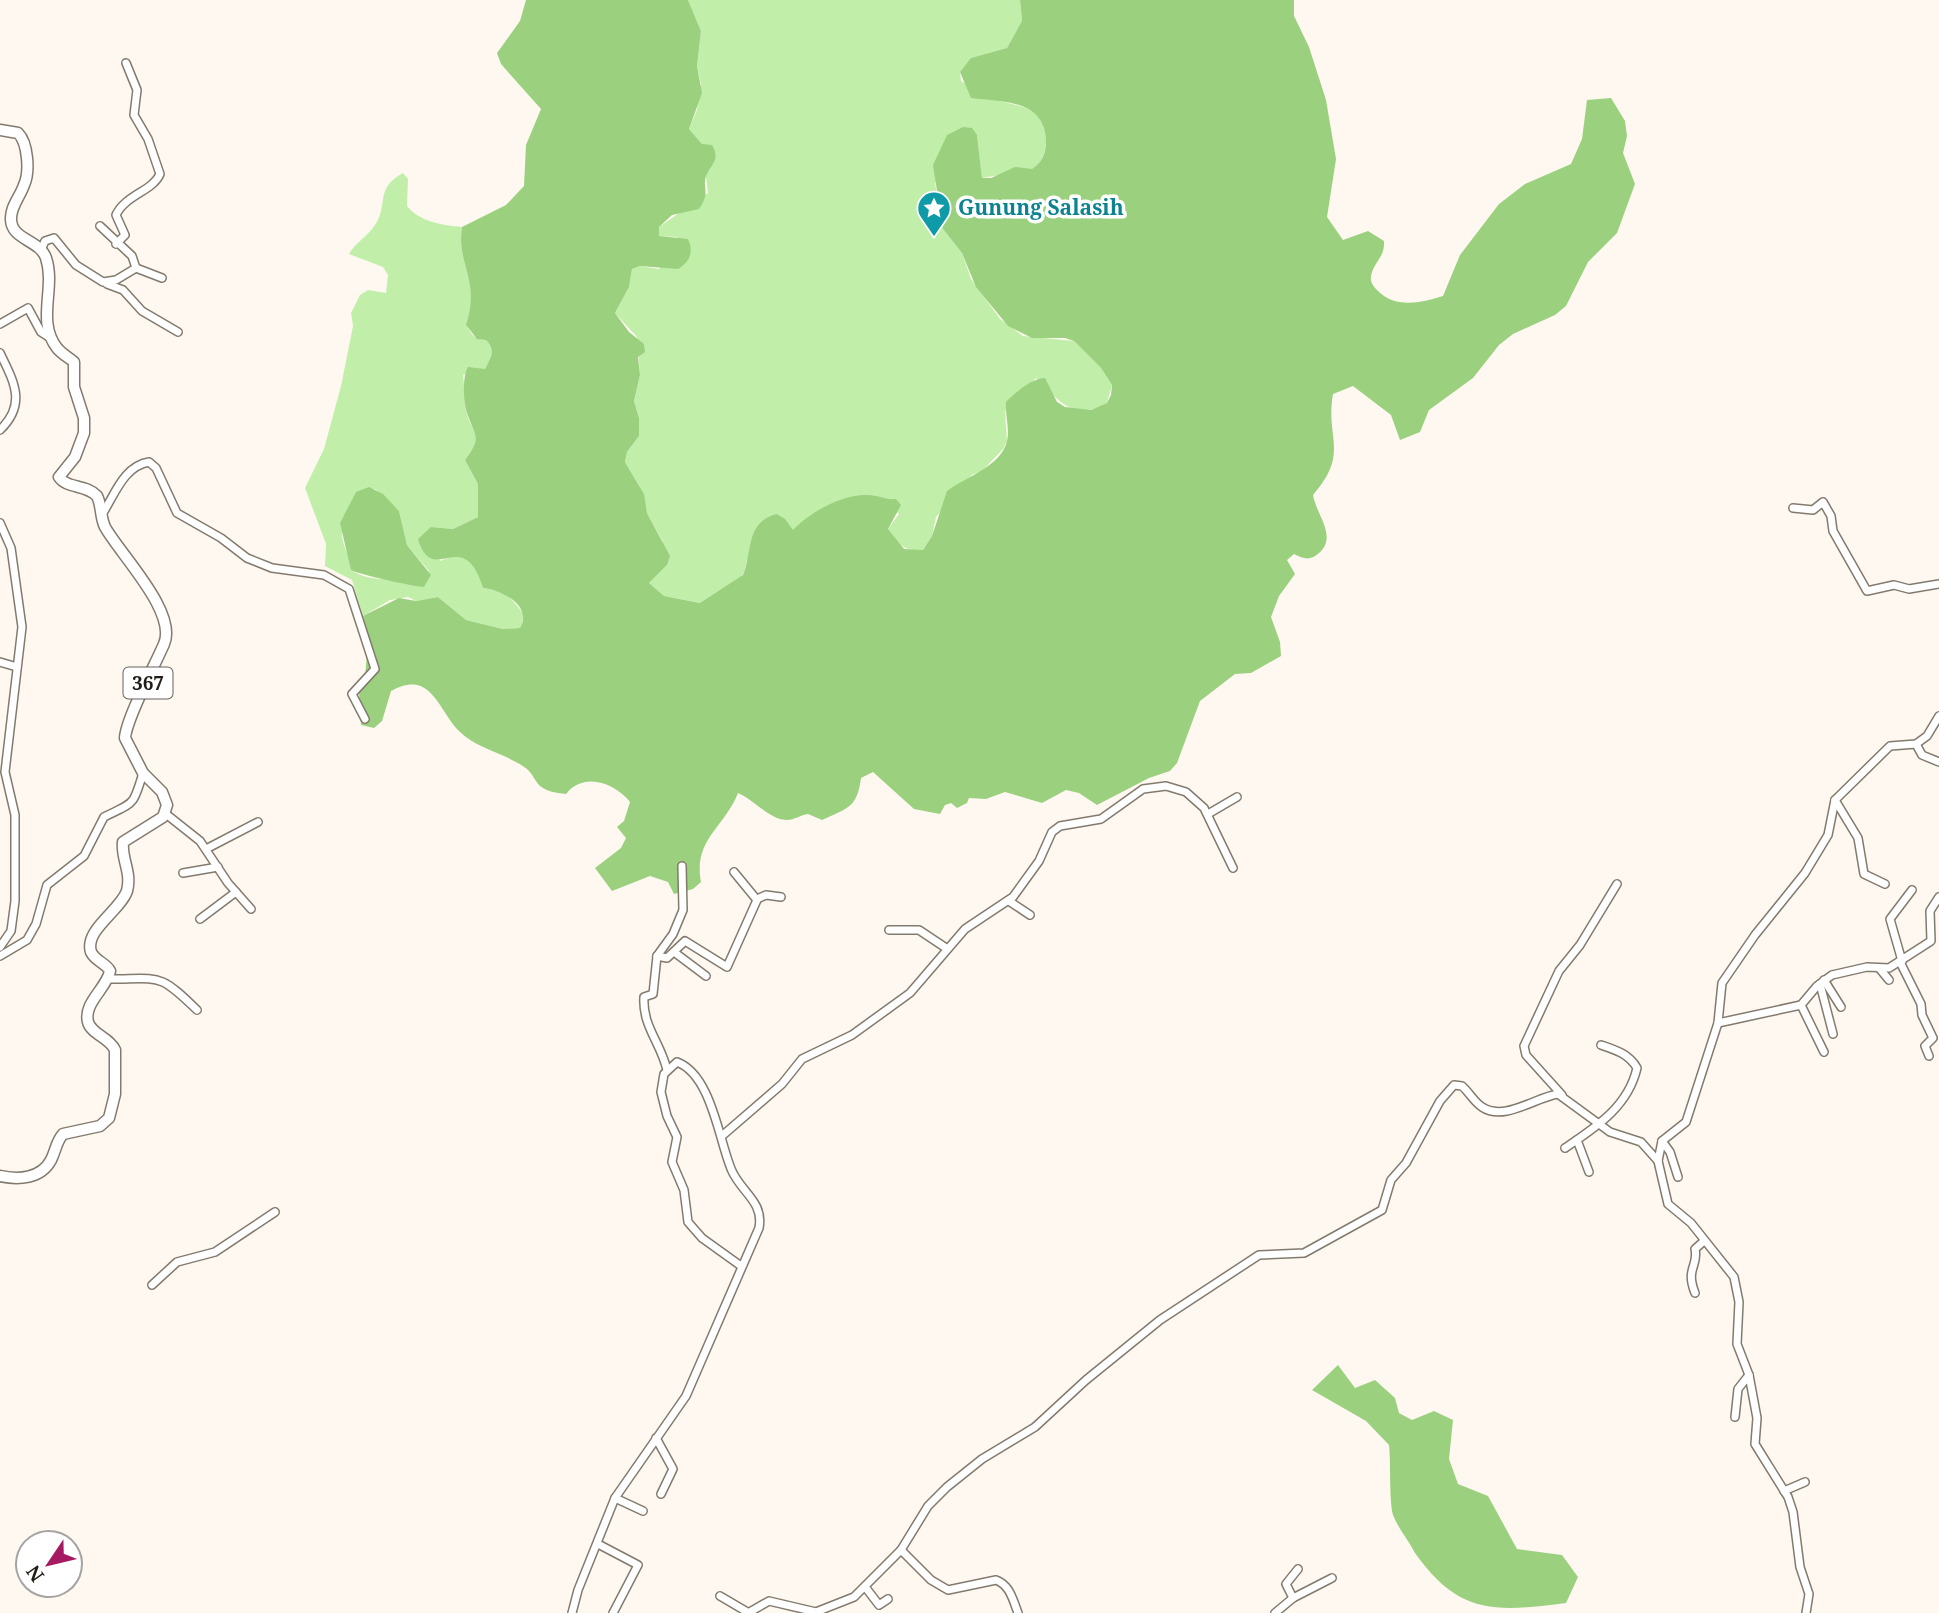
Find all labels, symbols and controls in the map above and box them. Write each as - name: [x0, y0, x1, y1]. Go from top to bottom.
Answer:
- place icon: Gunung Salasih: [915, 189, 953, 238]
- place label: Gunung Salasih: [958, 193, 1124, 221]
- road number: 367: [124, 668, 172, 698]
- north arrow: [14, 1529, 84, 1599]
- text: N: [20, 1560, 50, 1587]

